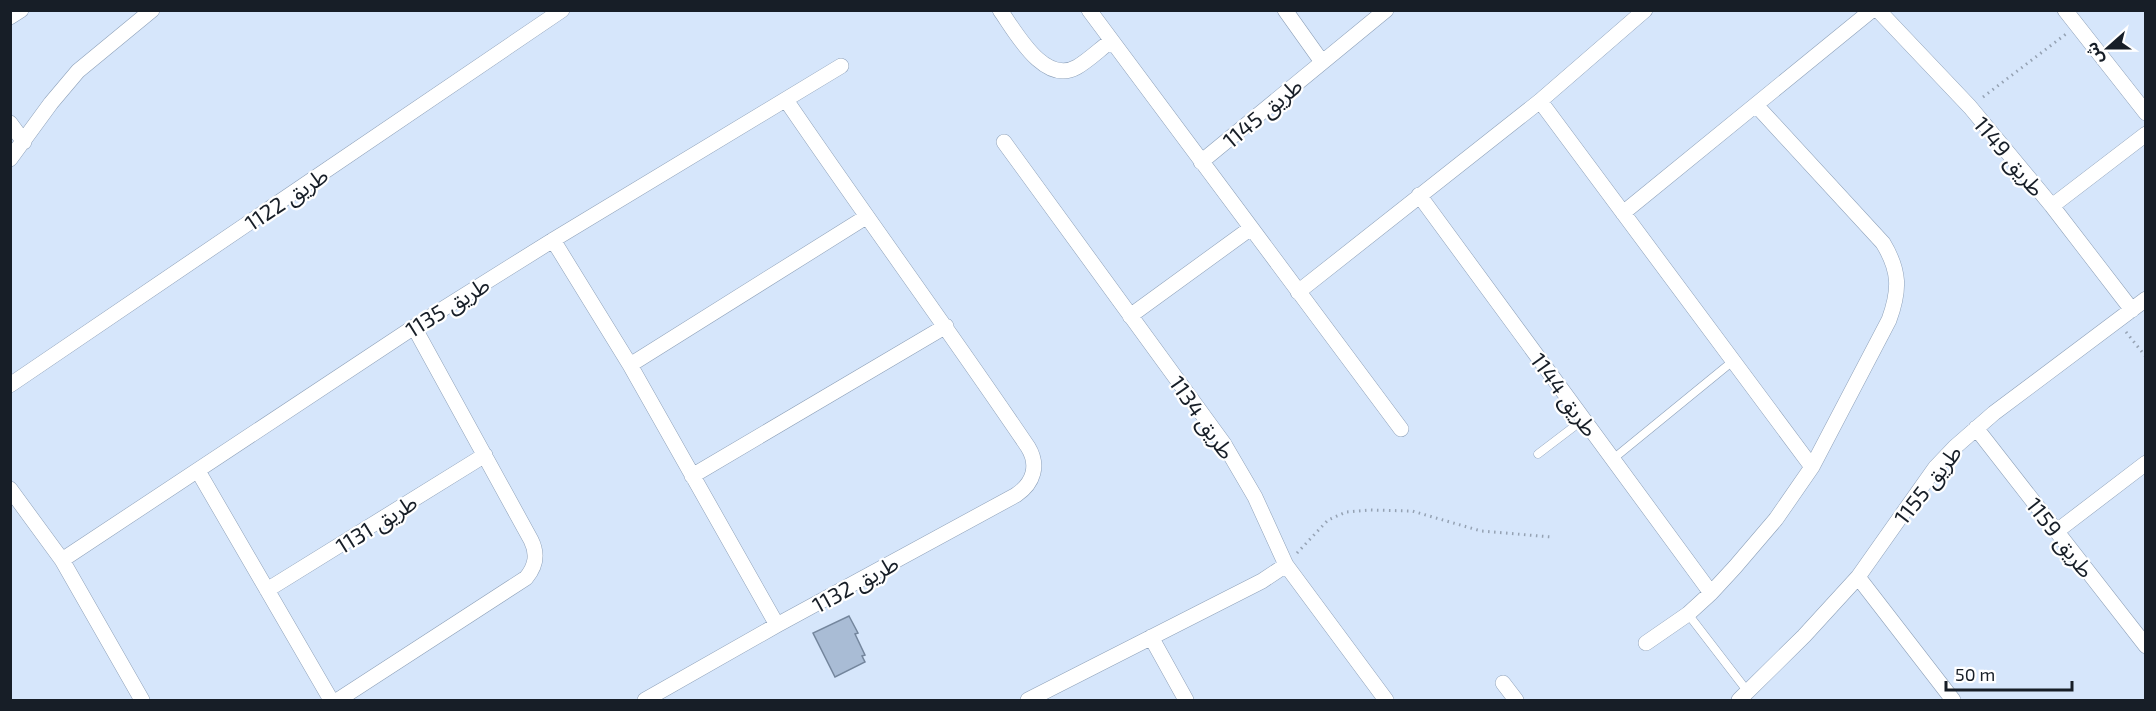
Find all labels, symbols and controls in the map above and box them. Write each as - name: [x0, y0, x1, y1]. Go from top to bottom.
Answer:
- north arrow: [2078, 18, 2138, 78]
- text: ش: [2081, 39, 2107, 67]
- street label: طريق 1145: [1217, 71, 1308, 154]
- street label: طريق 1149: [1968, 111, 2051, 202]
- street label: طريق 1122: [240, 161, 334, 237]
- street label: طريق 1135: [400, 270, 495, 344]
- street label: طريق 1144: [1524, 347, 1604, 442]
- street label: طريق 1134: [1163, 370, 1241, 465]
- street label: طريق 1155: [1888, 439, 1968, 530]
- street label: طريق 1131: [331, 488, 422, 560]
- street label: طريق 1159: [2020, 492, 2100, 583]
- street label: طريق 1132: [807, 549, 904, 619]
- scale bar: [1946, 654, 2072, 692]
- text: 50 m: [1955, 663, 1995, 685]

